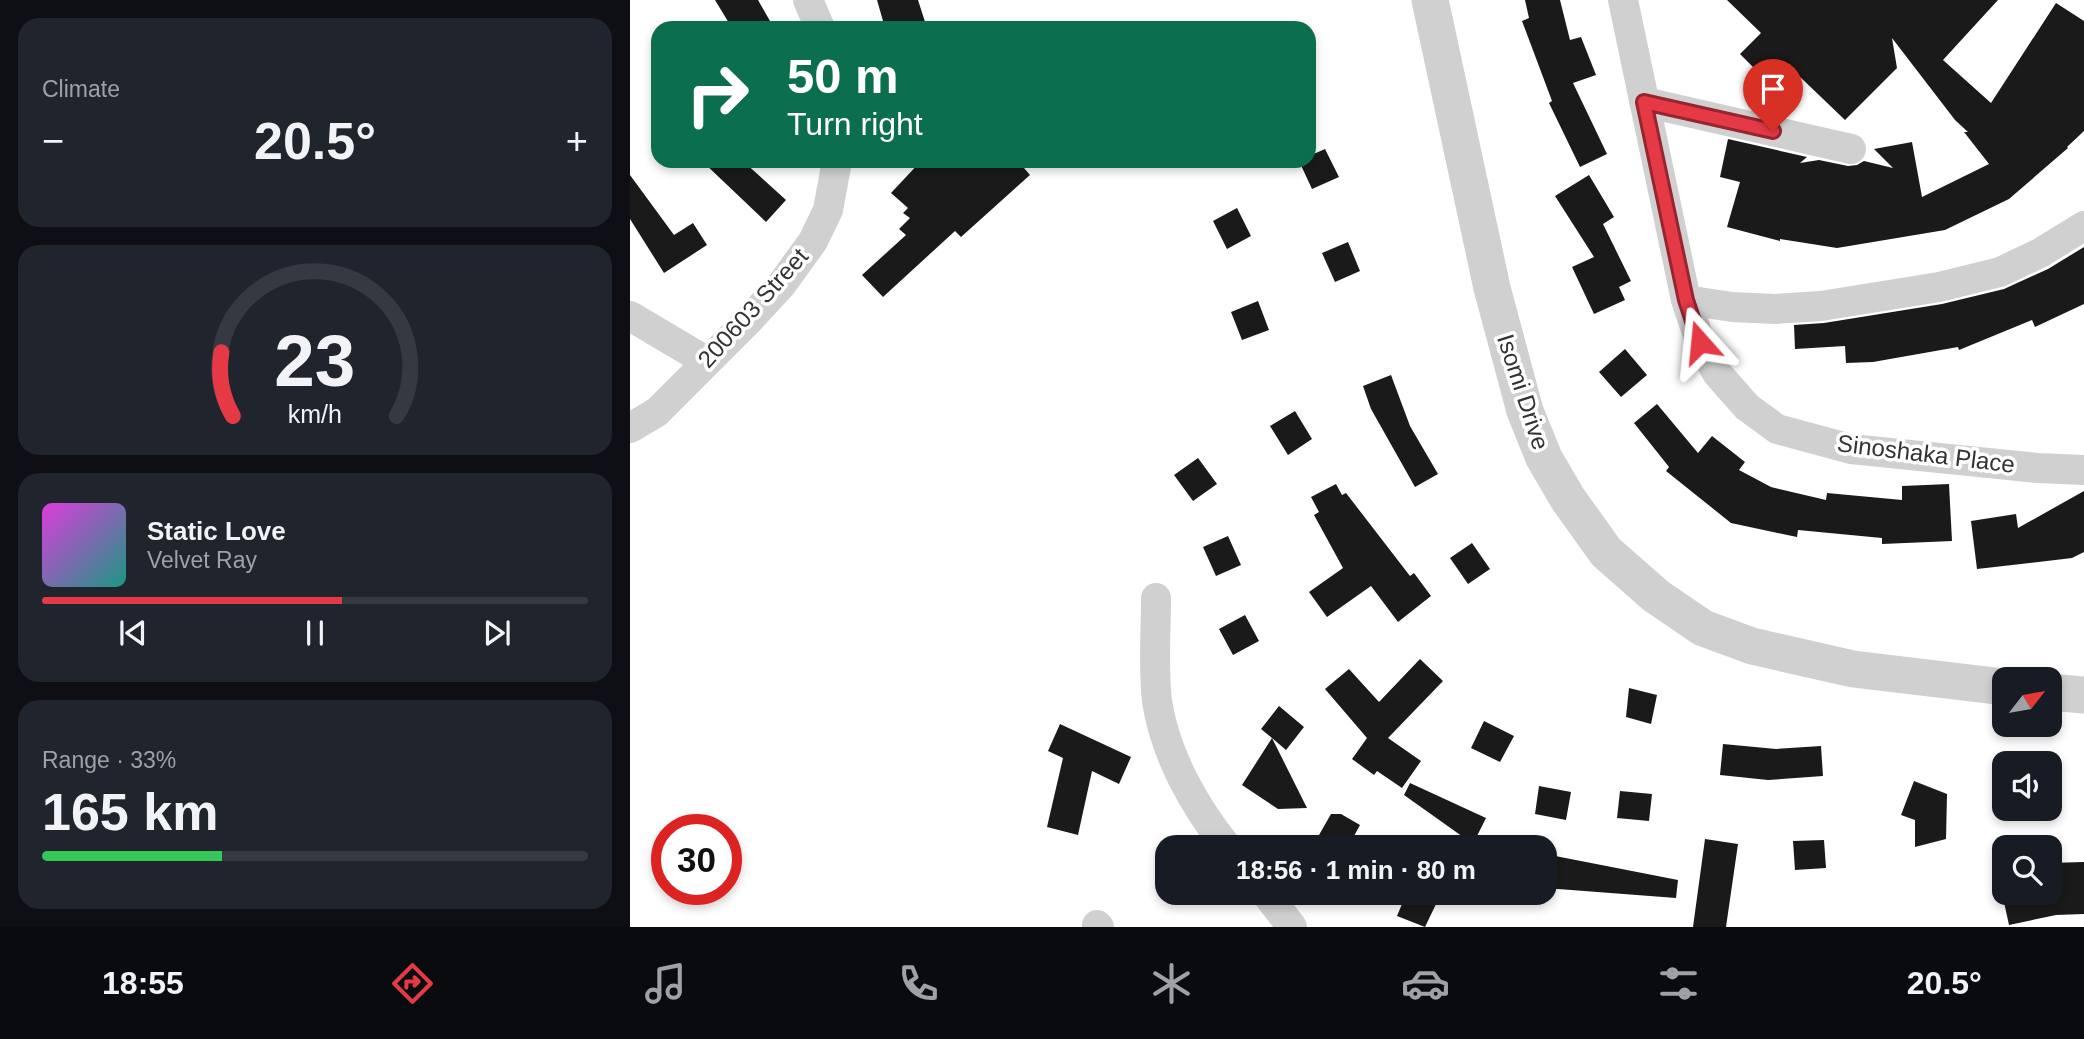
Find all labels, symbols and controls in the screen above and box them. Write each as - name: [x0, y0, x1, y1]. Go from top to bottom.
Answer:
- icon: right: [672, 49, 763, 140]
- text: 50 m: [787, 49, 899, 103]
- pin: [1743, 59, 1803, 131]
- icon: arrive: [1754, 70, 1792, 108]
- text: Climate: [42, 76, 120, 102]
- text: Turn right: [787, 106, 923, 142]
- text: 20.5°: [254, 112, 376, 170]
- text: −: [42, 120, 64, 162]
- text: +: [566, 120, 588, 162]
- street label: 200603 Street: [692, 242, 813, 373]
- position arrow: [1663, 305, 1737, 379]
- text: 23: [275, 320, 355, 401]
- street label: Isomi Drive: [1492, 331, 1555, 453]
- text: km/h: [288, 400, 342, 428]
- street label: Sinoshaka Place: [1836, 429, 2016, 478]
- text: Static Love: [147, 516, 286, 546]
- text: Velvet Ray: [147, 547, 257, 573]
- icon: previous: [114, 614, 152, 652]
- icon: pause: [296, 614, 334, 652]
- icon: next: [478, 614, 516, 652]
- north arrow: [1992, 667, 2062, 737]
- map controls: [1992, 667, 2062, 905]
- text: Range · 33%: [42, 747, 176, 773]
- button: sound: [1992, 751, 2062, 821]
- text: 165 km: [42, 783, 218, 841]
- speed limit sign: 30: [651, 814, 742, 905]
- button: search: [1992, 835, 2062, 905]
- text: 18:56 · 1 min · 80 m: [1236, 855, 1476, 885]
- icon: directions: [388, 959, 437, 1008]
- icon: music: [641, 959, 690, 1008]
- icon: phone: [894, 959, 943, 1008]
- icon: climate: [1147, 959, 1196, 1008]
- icon: car: [1401, 959, 1450, 1008]
- icon: filters: [1654, 959, 1703, 1008]
- text: 18:55: [102, 965, 184, 1001]
- text: 20.5°: [1907, 965, 1982, 1001]

